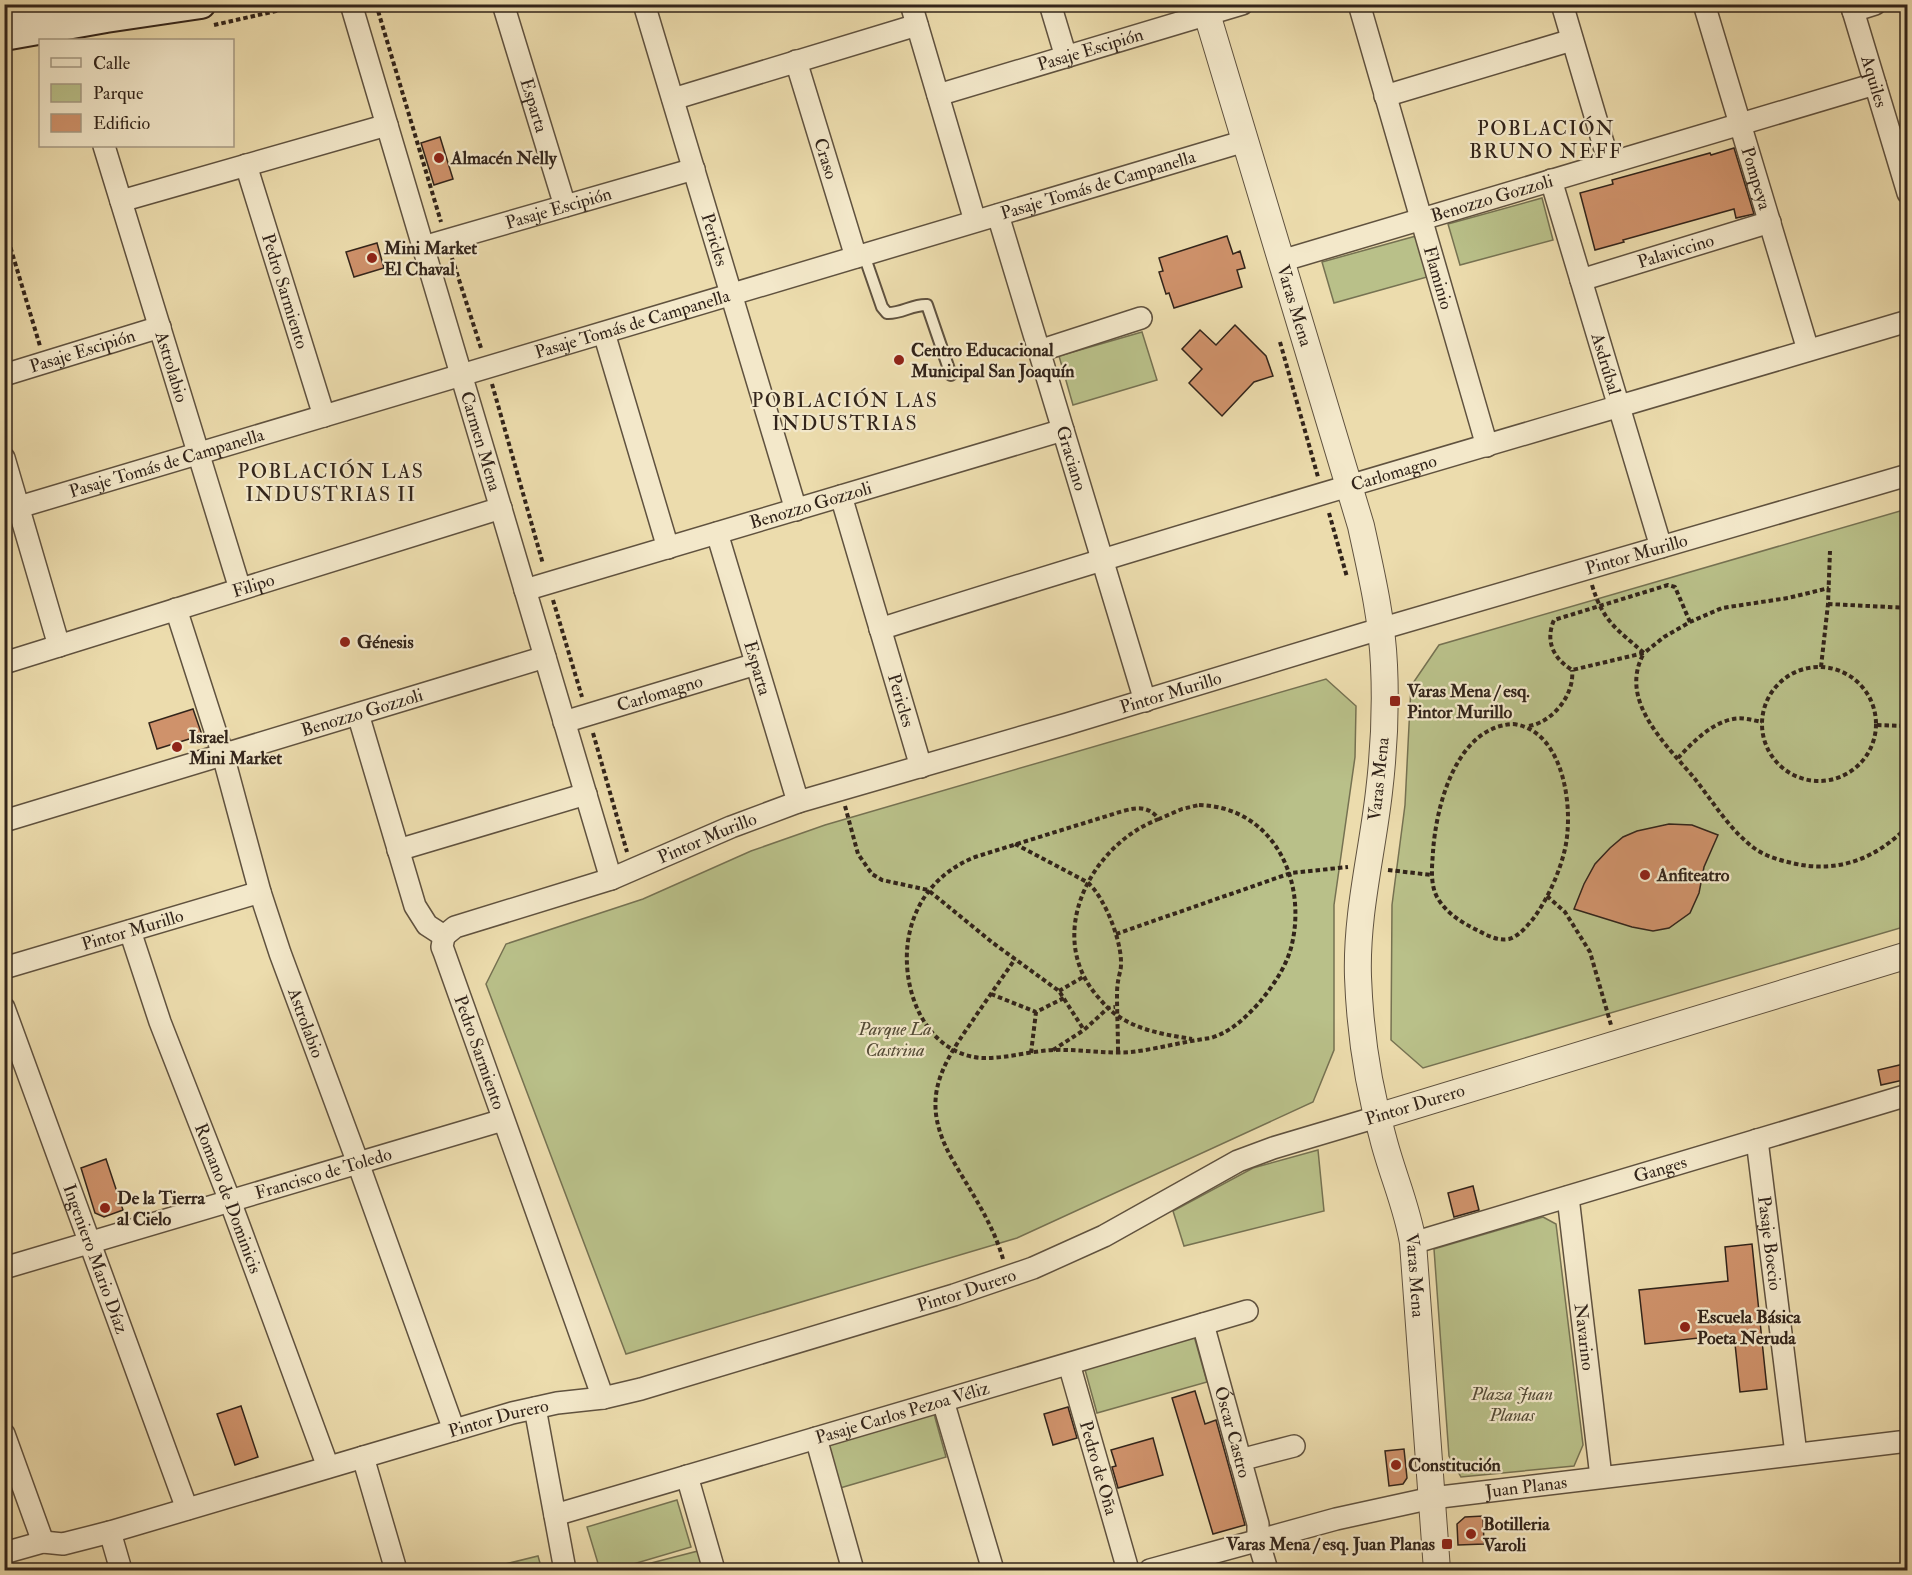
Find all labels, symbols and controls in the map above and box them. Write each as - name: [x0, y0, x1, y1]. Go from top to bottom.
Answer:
- street label: Pasaje Escipión: [1035, 23, 1146, 76]
- legend: [39, 39, 234, 147]
- text: Calle: [93, 52, 131, 75]
- street label: Aquiles: [1855, 52, 1893, 110]
- street label: Esparta: [515, 75, 553, 136]
- text: Parque: [93, 82, 144, 105]
- text: Edificio: [93, 112, 150, 135]
- district label: POBLACIÓN BRUNO NEFF: [1469, 115, 1623, 164]
- street label: Craso: [809, 135, 843, 182]
- street label: Pompeya: [1736, 144, 1777, 213]
- street label: Pasaje Tomás de Campanella: [998, 145, 1199, 225]
- place label: Almacén Nelly: [450, 147, 558, 170]
- marker: Almacén Nelly: [432, 151, 446, 165]
- street label: Benozzo Gozzoli: [1428, 169, 1556, 227]
- street label: Pasaje Escipión: [503, 182, 614, 234]
- street label: Pericles: [696, 210, 734, 269]
- street label: Palaviccino: [1635, 228, 1717, 274]
- street label: Pedro Sarmiento: [256, 231, 314, 352]
- place label: Mini Market El Chaval: [383, 237, 477, 281]
- street label: Flaminio: [1418, 243, 1458, 312]
- marker: Mini Market El Chaval: [365, 251, 379, 265]
- street label: Varas Mena: [1272, 262, 1318, 350]
- street label: Pasaje Tomás de Campanella: [532, 284, 733, 364]
- street label: Pasaje Escipión: [27, 324, 138, 378]
- street label: Astrolabio: [150, 328, 194, 405]
- street label: Asdrúbal: [1586, 329, 1626, 398]
- place label: Centro Educacional Municipal San Joaquín: [910, 339, 1075, 383]
- marker: Centro Educacional Municipal San Joaquín: [892, 353, 906, 367]
- district label: POBLACIÓN LAS INDUSTRIAS: [752, 387, 938, 436]
- street label: Carmen Mena: [455, 388, 507, 494]
- street label: Pasaje Tomás de Campanella: [66, 423, 267, 503]
- street label: Graciano: [1051, 423, 1092, 494]
- street label: Carlomagno: [1348, 449, 1440, 496]
- district label: POBLACIÓN LAS INDUSTRIAS II: [238, 458, 424, 507]
- street label: Benozzo Gozzoli: [747, 476, 875, 534]
- street label: Pintor Murillo: [1583, 528, 1690, 580]
- street label: Filipo: [229, 568, 277, 603]
- place label: Génesis: [357, 631, 414, 654]
- marker: Génesis: [338, 635, 352, 649]
- street label: Esparta: [739, 638, 777, 699]
- street label: Pintor Murillo: [1117, 666, 1225, 719]
- street label: Carlomagno: [614, 669, 706, 717]
- street label: Pericles: [883, 671, 920, 730]
- place label: Varas Mena / esq. Pintor Murillo: [1406, 680, 1530, 724]
- street label: Benozzo Gozzoli: [298, 683, 426, 742]
- marker: Varas Mena / esq. Pintor Murillo: [1388, 694, 1402, 708]
- place label: Israel Mini Market: [188, 726, 282, 770]
- street label: Varas Mena: [1363, 735, 1395, 822]
- marker: Israel Mini Market: [170, 740, 184, 754]
- street label: Pintor Murillo: [654, 807, 760, 869]
- place label: Anfiteatro: [1656, 864, 1730, 887]
- marker: Anfiteatro: [1638, 868, 1652, 882]
- street label: Pintor Murillo: [79, 904, 186, 956]
- street label: Astrolabio: [282, 984, 330, 1061]
- street label: Pedro Sarmiento: [449, 992, 511, 1113]
- park label: Parque La Castrina: [857, 1018, 932, 1062]
- street label: Pintor Durero: [1362, 1079, 1468, 1131]
- street label: Romano de Dominicis: [189, 1120, 267, 1277]
- street label: Francisco de Toledo: [252, 1142, 395, 1204]
- street label: Ganges: [1631, 1150, 1690, 1188]
- street label: Ingeniero Mario Díaz: [58, 1181, 134, 1337]
- place label: De la Tierra al Cielo: [117, 1187, 206, 1231]
- street label: Pasaje Boecio: [1753, 1195, 1787, 1292]
- marker: De la Tierra al Cielo: [98, 1201, 112, 1215]
- street label: Varas Mena: [1400, 1232, 1430, 1319]
- street label: Pintor Durero: [914, 1263, 1019, 1317]
- street label: Navarino: [1569, 1302, 1600, 1372]
- place label: Escuela Básica Poeta Neruda: [1697, 1306, 1801, 1350]
- marker: Escuela Básica Poeta Neruda: [1678, 1320, 1692, 1334]
- street label: Pasaje Carlos Pezoa Véliz: [813, 1376, 992, 1449]
- park label: Plaza Juan Planas: [1470, 1383, 1553, 1427]
- street label: Óscar Castro: [1209, 1384, 1256, 1481]
- street label: Pintor Durero: [446, 1394, 551, 1443]
- street label: Pedro de Oña: [1074, 1418, 1123, 1518]
- place label: Constitución: [1408, 1454, 1502, 1477]
- marker: Constitución: [1389, 1458, 1403, 1472]
- street label: Juan Planas: [1483, 1470, 1568, 1503]
- place label: Botilleria Varoli: [1482, 1513, 1550, 1557]
- marker: Botilleria Varoli: [1464, 1527, 1478, 1541]
- place label: Varas Mena / esq. Juan Planas: [1225, 1533, 1435, 1556]
- marker: Varas Mena / esq. Juan Planas: [1440, 1537, 1454, 1551]

